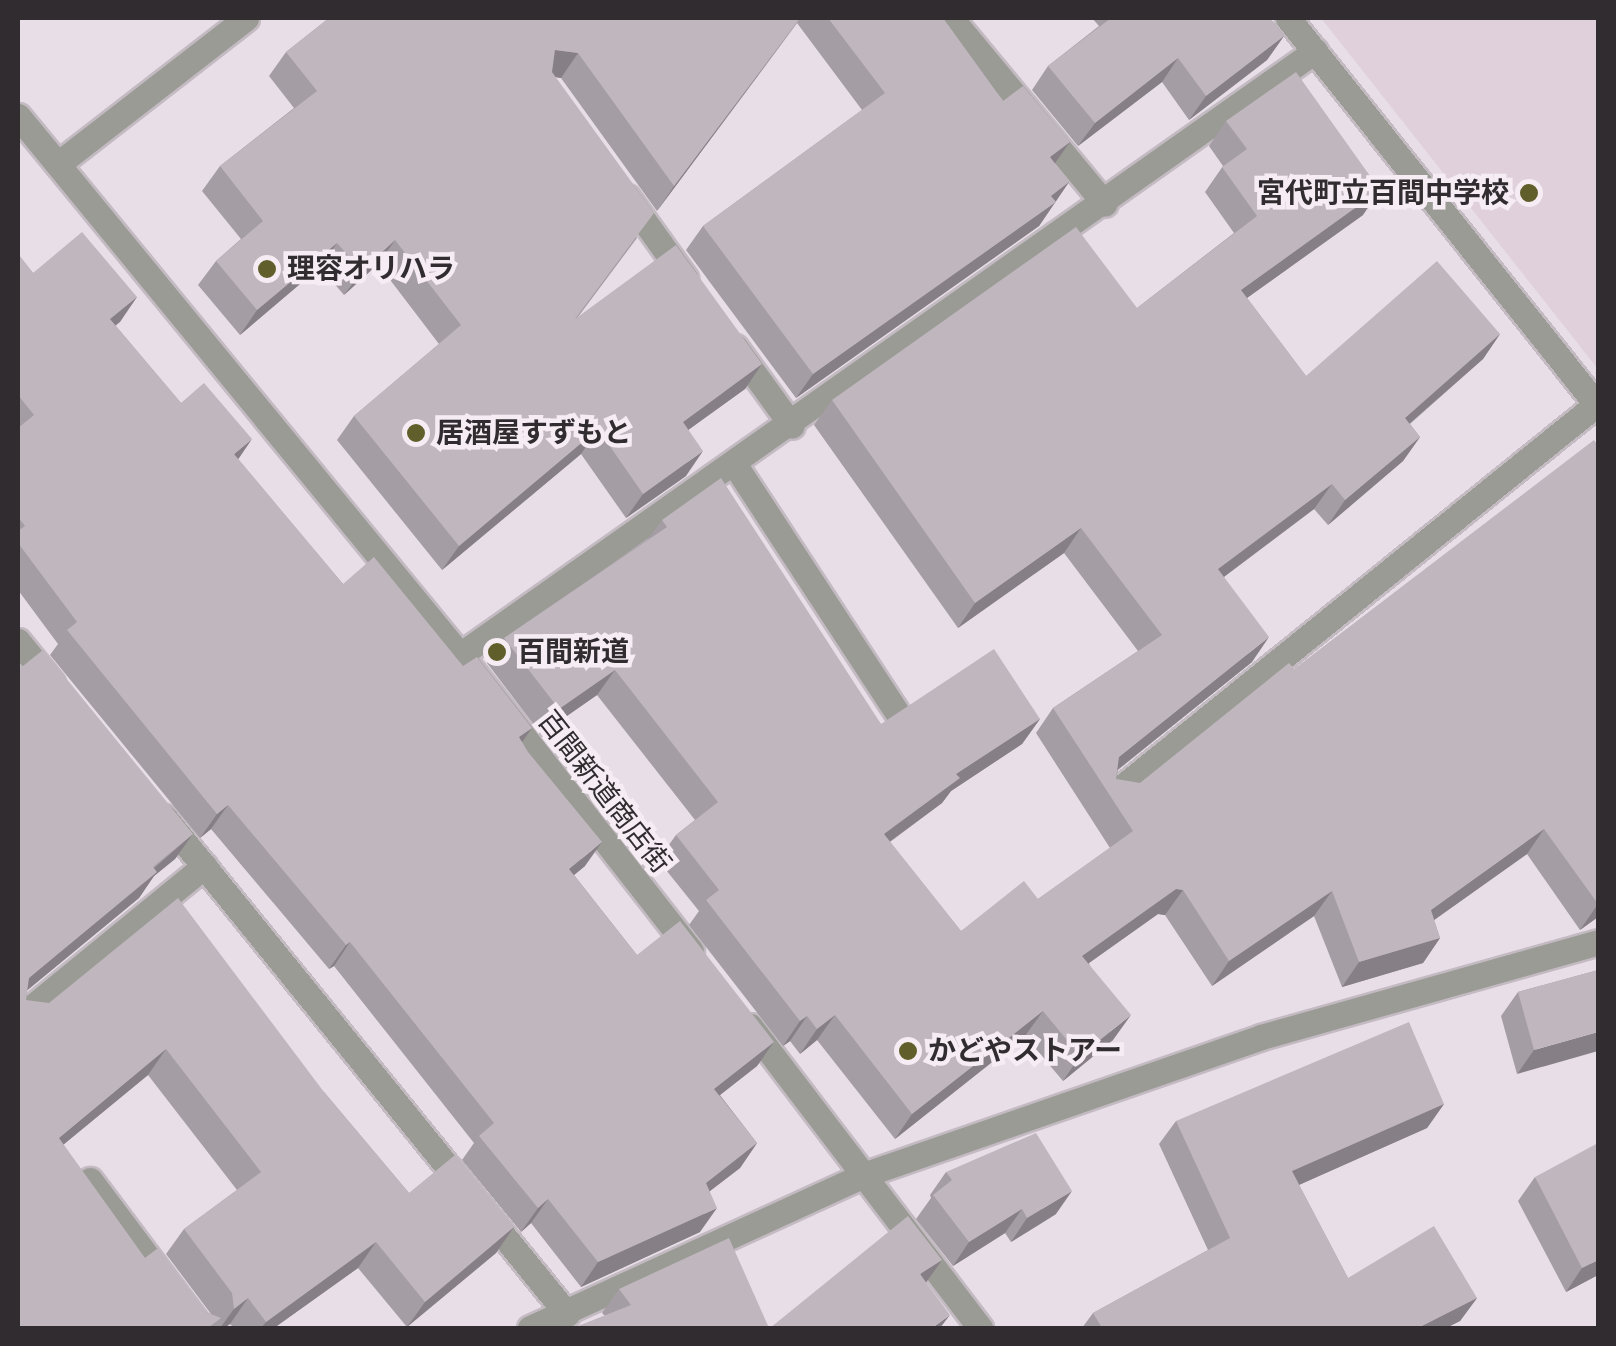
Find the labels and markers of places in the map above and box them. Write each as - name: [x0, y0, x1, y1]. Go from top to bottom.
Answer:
- place label: 宮代町立百間中学校: [1257, 176, 1509, 210]
- marker: 宮代町立百間中学校: [1518, 182, 1540, 204]
- place label: 理容オリハラ: [287, 252, 455, 286]
- marker: 理容オリハラ: [256, 258, 278, 280]
- place label: 居酒屋すずもと: [436, 416, 632, 450]
- marker: 居酒屋すずもと: [405, 422, 427, 444]
- place label: 百間新道: [517, 635, 629, 669]
- marker: 百間新道: [486, 641, 508, 663]
- place label: かどやストアー: [928, 1034, 1122, 1068]
- marker: かどやストアー: [897, 1040, 919, 1062]

